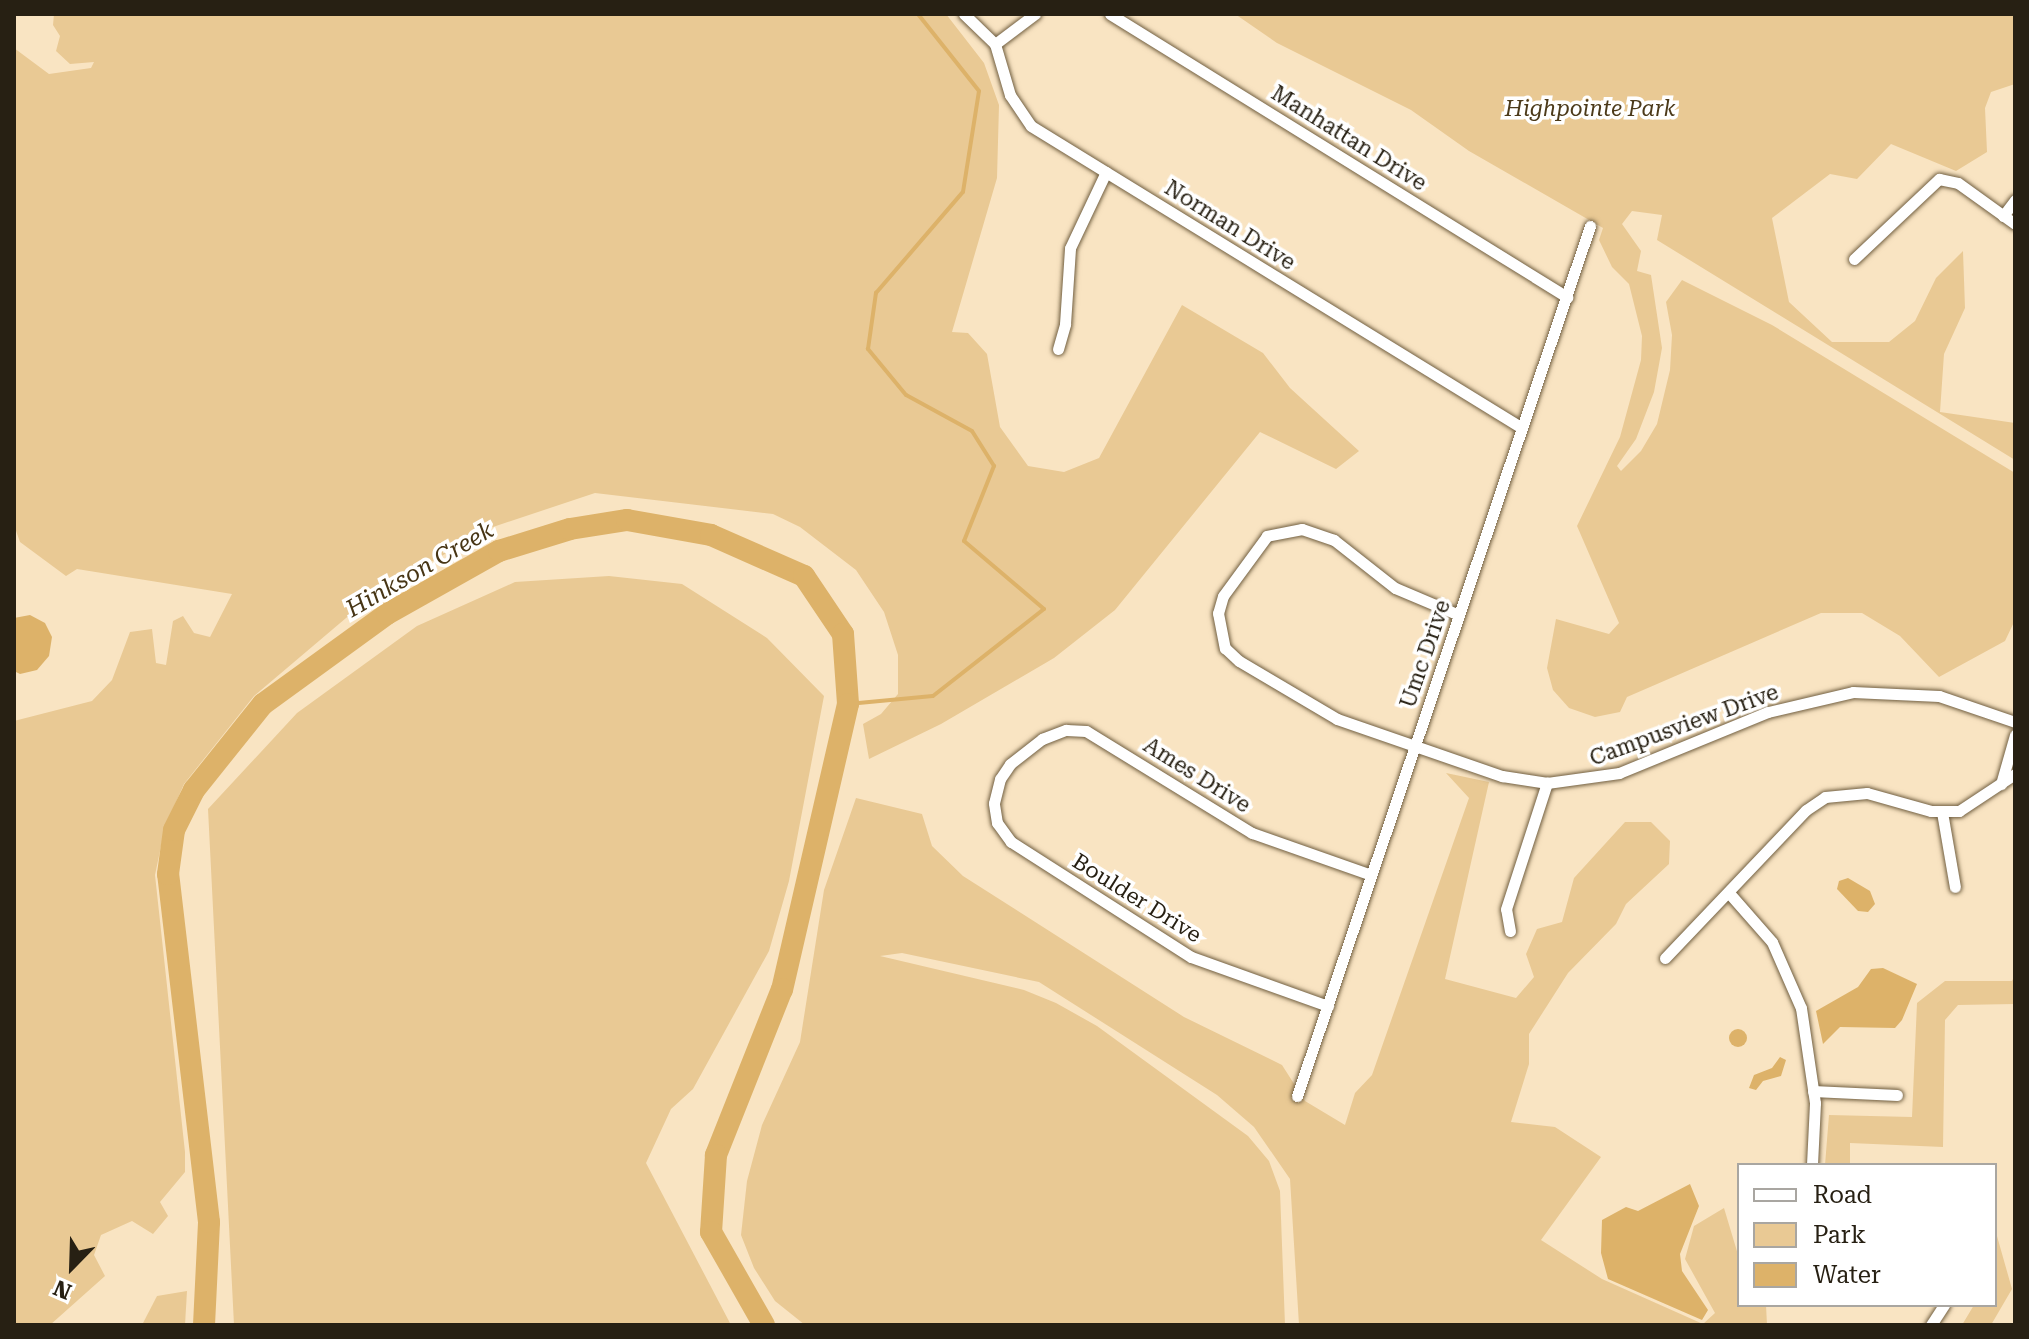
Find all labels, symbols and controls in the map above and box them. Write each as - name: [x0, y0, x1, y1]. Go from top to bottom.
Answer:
- street label: Manhattan Drive: [1266, 80, 1432, 196]
- park label: Highpointe Park: [1505, 96, 1675, 122]
- street label: Norman Drive: [1160, 174, 1300, 276]
- water label: Hinkson Creek: [341, 516, 499, 624]
- street label: Umc Drive: [1394, 596, 1456, 712]
- street label: Campusview Drive: [1586, 679, 1782, 771]
- street label: Ames Drive: [1139, 732, 1255, 818]
- street label: Boulder Drive: [1068, 848, 1206, 948]
- legend: [1737, 1163, 1997, 1307]
- text: Road: [1813, 1181, 1872, 1209]
- text: Park: [1813, 1221, 1866, 1249]
- north arrow: [32, 1227, 112, 1307]
- text: Water: [1813, 1261, 1881, 1289]
- text: N: [50, 1275, 75, 1304]

